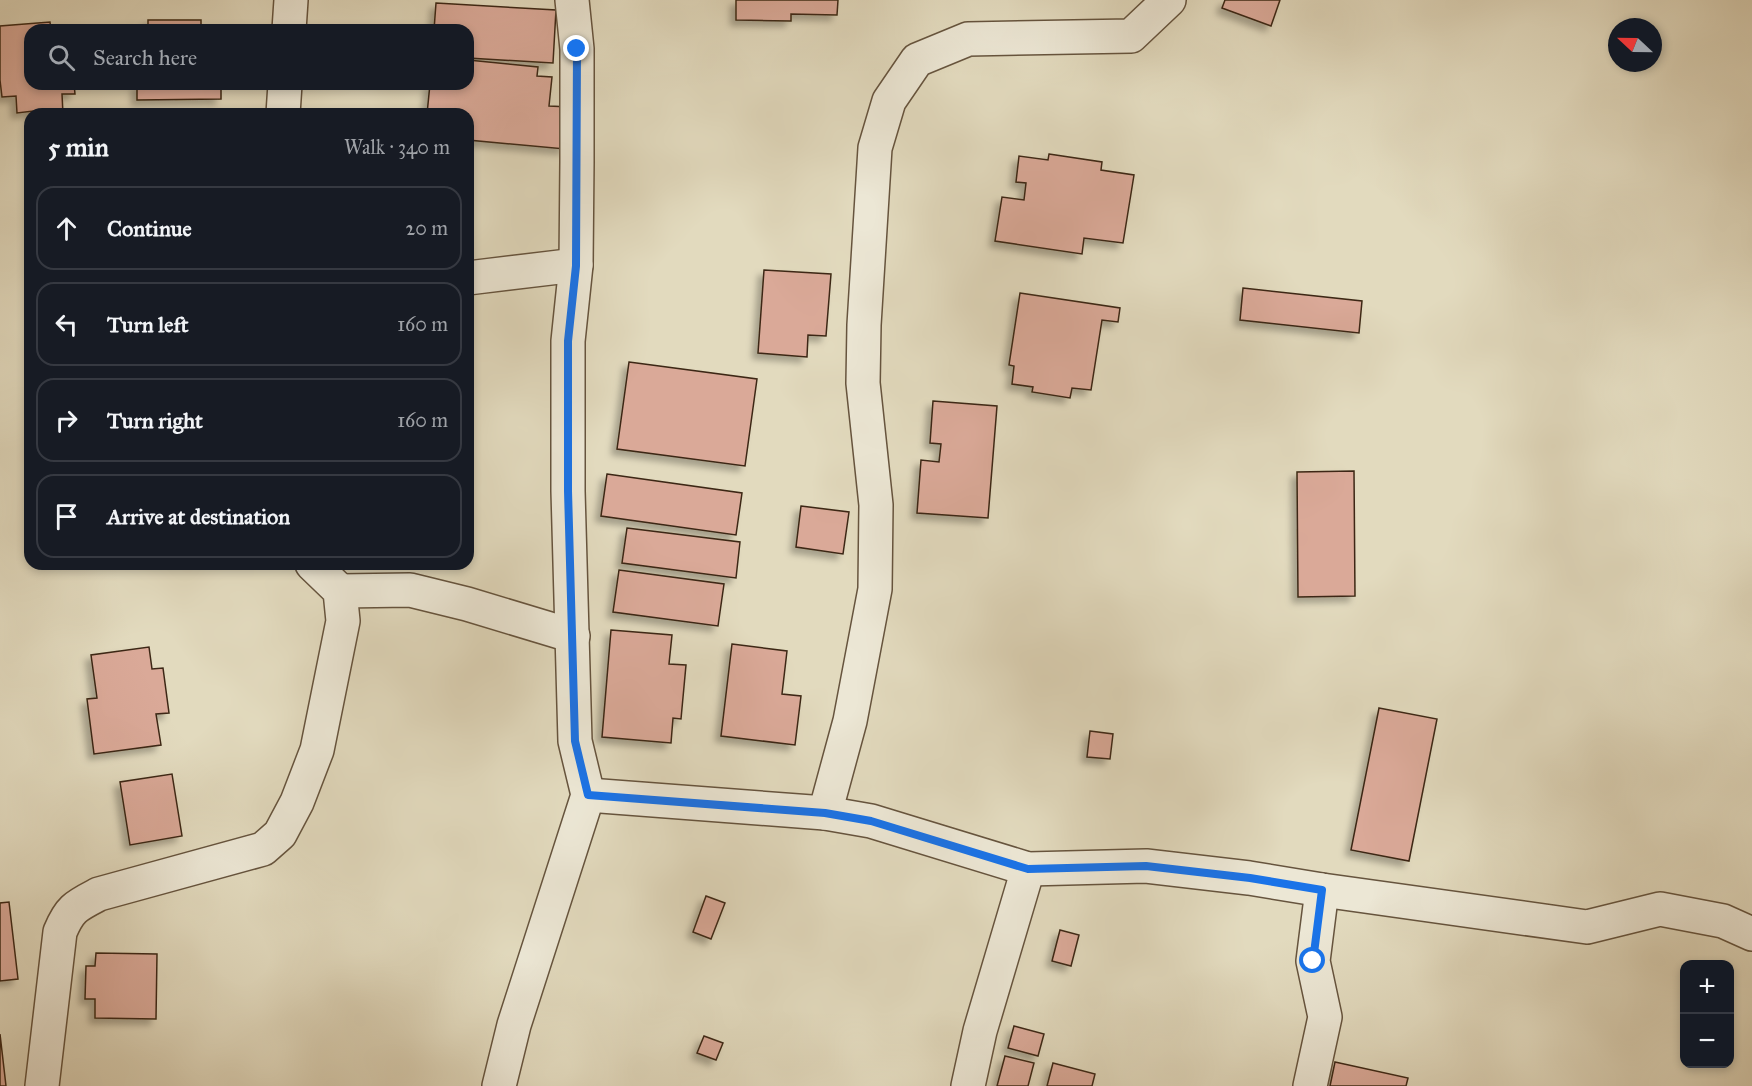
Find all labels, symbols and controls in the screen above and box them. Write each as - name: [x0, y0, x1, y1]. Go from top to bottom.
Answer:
- north arrow: [1608, 18, 1662, 72]
- search box: [24, 24, 474, 90]
- route end: [563, 35, 589, 61]
- icon: search: [45, 41, 78, 74]
- text: Search here: [93, 44, 197, 71]
- text: 5 min: [48, 131, 109, 163]
- text: Walk · 340 m: [344, 135, 450, 159]
- icon: ahead: [50, 212, 83, 245]
- text: Continue: [107, 215, 192, 242]
- text: 20 m: [405, 216, 448, 240]
- icon: left: [50, 308, 83, 341]
- text: Turn left: [107, 311, 189, 338]
- text: 160 m: [397, 312, 448, 336]
- icon: right: [50, 404, 83, 437]
- text: Turn right: [107, 407, 203, 434]
- text: 160 m: [397, 408, 448, 432]
- icon: arrive: [50, 500, 83, 533]
- text: Arrive at destination: [107, 503, 290, 530]
- route start: [1299, 947, 1325, 973]
- map controls: [1680, 960, 1734, 1068]
- button: +: [1680, 960, 1734, 1014]
- button: −: [1680, 1014, 1734, 1068]

